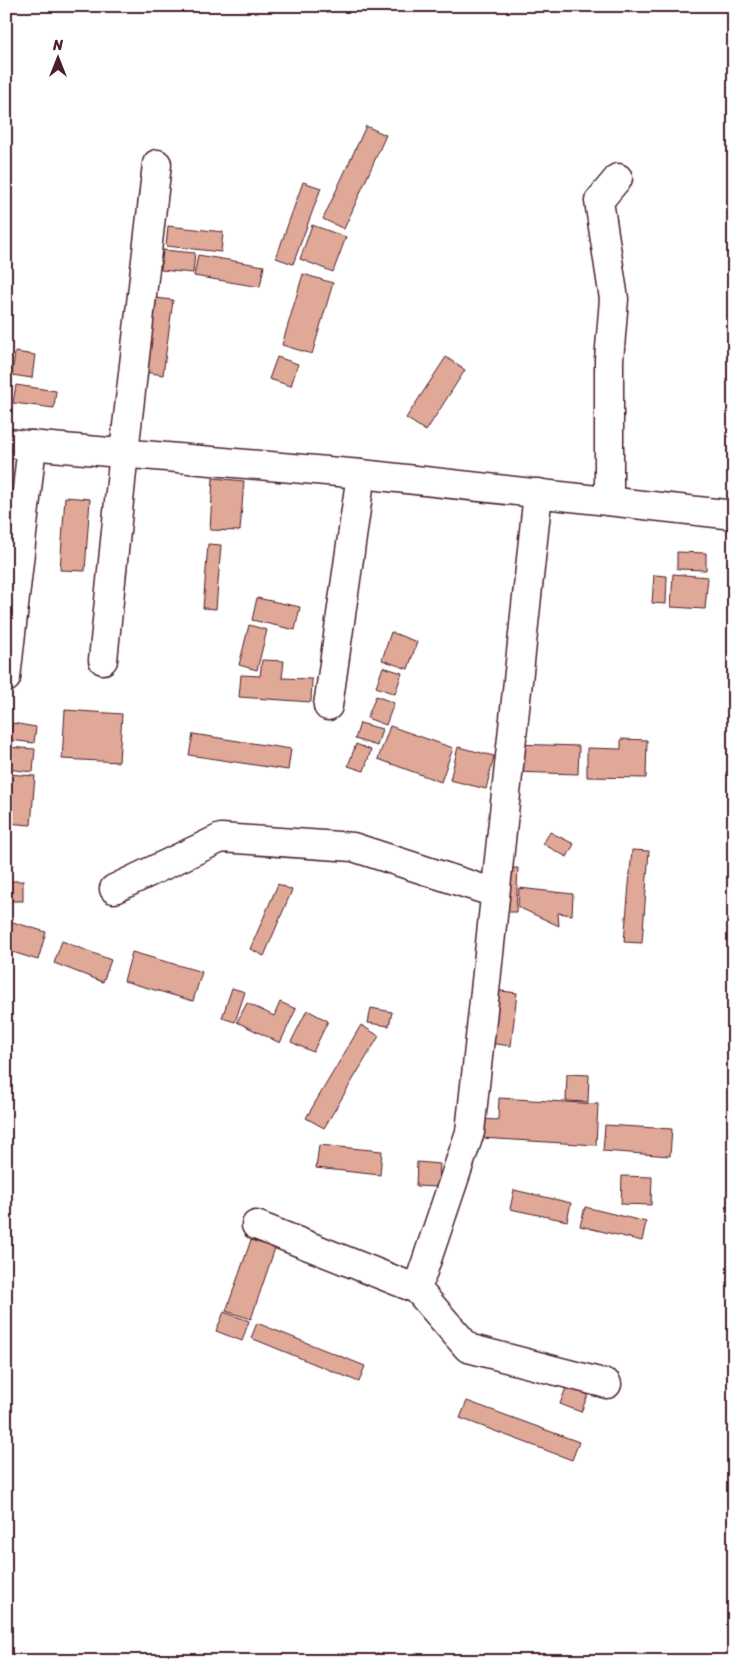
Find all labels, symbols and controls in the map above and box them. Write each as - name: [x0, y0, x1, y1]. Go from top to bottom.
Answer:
- north arrow: [32, 32, 82, 82]
- text: N: [52, 33, 63, 58]

